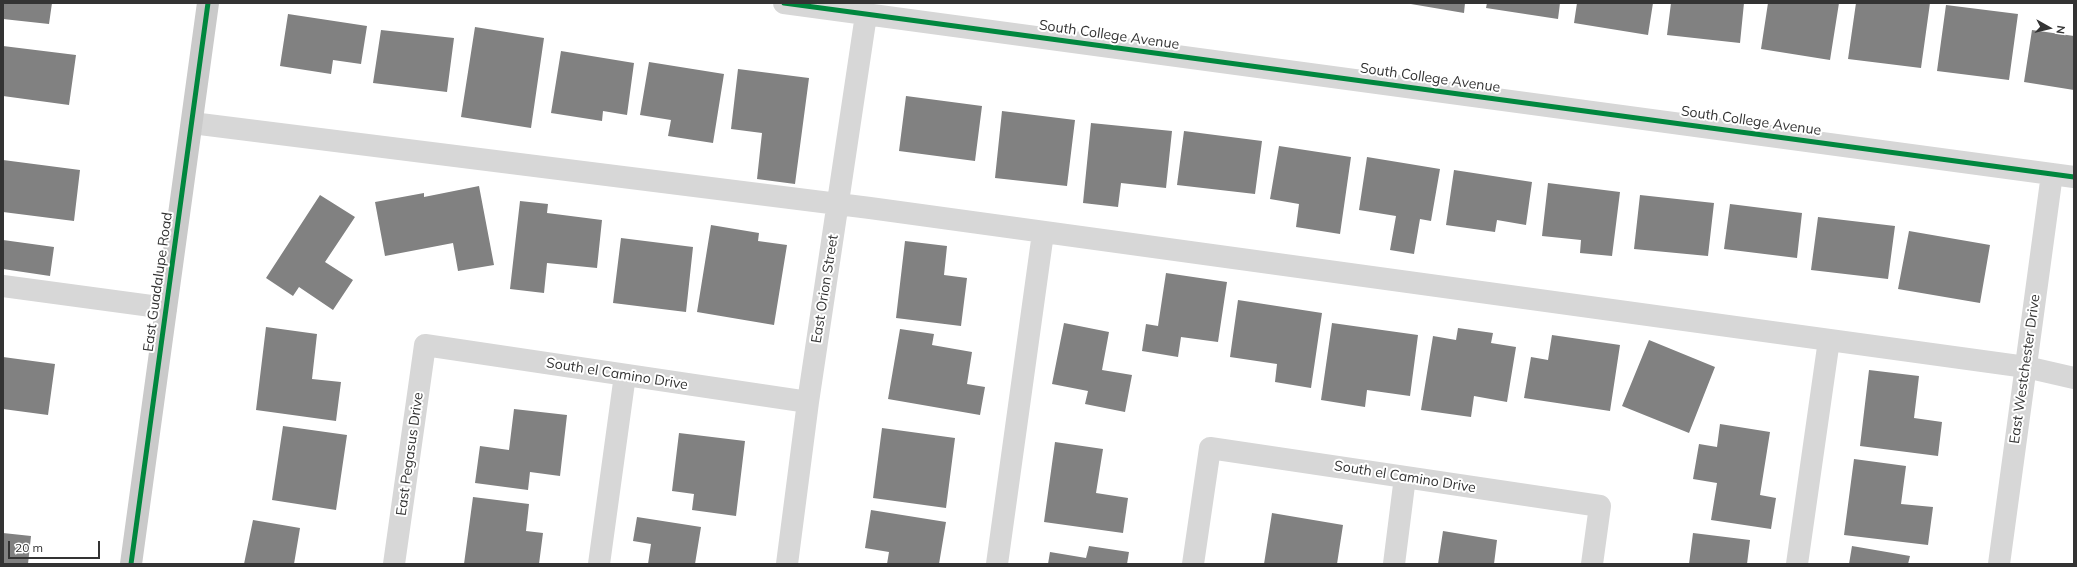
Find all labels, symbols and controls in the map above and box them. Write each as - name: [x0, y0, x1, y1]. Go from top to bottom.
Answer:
- north arrow: [2029, 8, 2069, 48]
- street label: South College Avenue: [1038, 17, 1180, 53]
- text: N: [2053, 25, 2068, 35]
- street label: South College Avenue: [1359, 60, 1501, 96]
- street label: South College Avenue: [1680, 103, 1822, 139]
- street label: East Guadalupe Road: [140, 211, 176, 353]
- street label: East Orion Street: [808, 233, 842, 345]
- street label: East Westchester Drive: [2006, 293, 2044, 445]
- street label: South el Camino Drive: [545, 355, 689, 393]
- street label: East Pegasus Drive: [393, 391, 427, 517]
- street label: South el Camino Drive: [1333, 458, 1477, 496]
- scale bar: [10, 533, 102, 559]
- text: 20 m: [15, 540, 43, 555]

